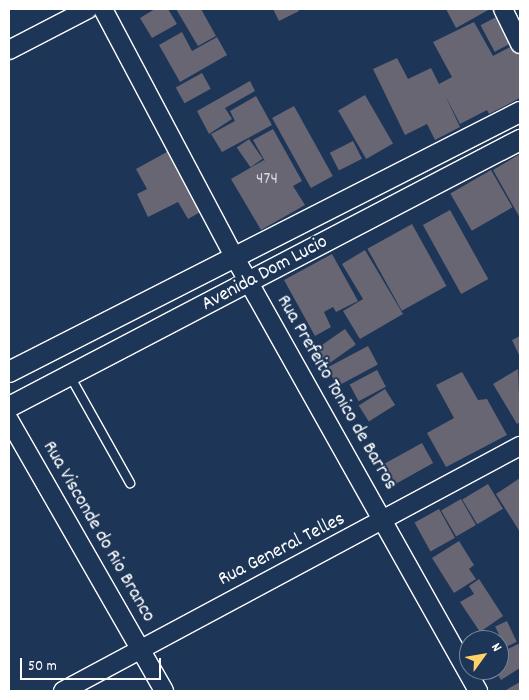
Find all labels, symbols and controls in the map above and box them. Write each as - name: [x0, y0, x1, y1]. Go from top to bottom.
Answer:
- house number: 474: [256, 169, 278, 191]
- street label: Avenida Dom Lucio: [198, 231, 332, 317]
- street label: Rua Prefeito Tonico de Barros: [270, 291, 402, 495]
- street label: Rua Visconde do Rio Branco: [36, 437, 160, 627]
- street label: Rua General Telles: [215, 508, 349, 592]
- north arrow: [459, 630, 509, 680]
- text: N: [486, 639, 506, 656]
- scale bar: [22, 648, 164, 680]
- text: 50 m: [28, 656, 57, 678]

